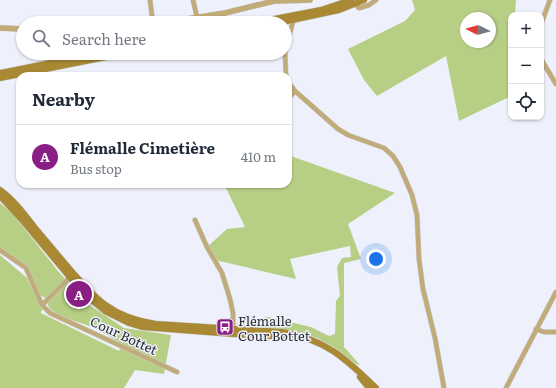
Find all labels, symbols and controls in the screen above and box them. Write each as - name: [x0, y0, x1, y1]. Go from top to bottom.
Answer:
- north arrow: [460, 12, 496, 48]
- map controls: [508, 12, 544, 120]
- button: +: [508, 12, 544, 48]
- search box: [16, 16, 292, 60]
- icon: search: [30, 27, 52, 49]
- text: Search here: [62, 27, 146, 50]
- button: −: [508, 48, 544, 84]
- button: locate: [508, 84, 544, 120]
- text: Nearby: [32, 86, 95, 111]
- text: Flémalle Cimetière: [70, 136, 215, 159]
- text: A: [40, 147, 50, 166]
- text: 410 m: [241, 147, 276, 166]
- text: Bus stop: [70, 159, 122, 178]
- your location: [366, 249, 386, 269]
- pin: A: [66, 279, 92, 309]
- street label: Cour Bottet: [87, 311, 161, 359]
- place label: Flémalle Cour Bottet: [238, 311, 311, 345]
- bus stop icon: Flémalle Cour Bottet: [215, 317, 235, 337]

